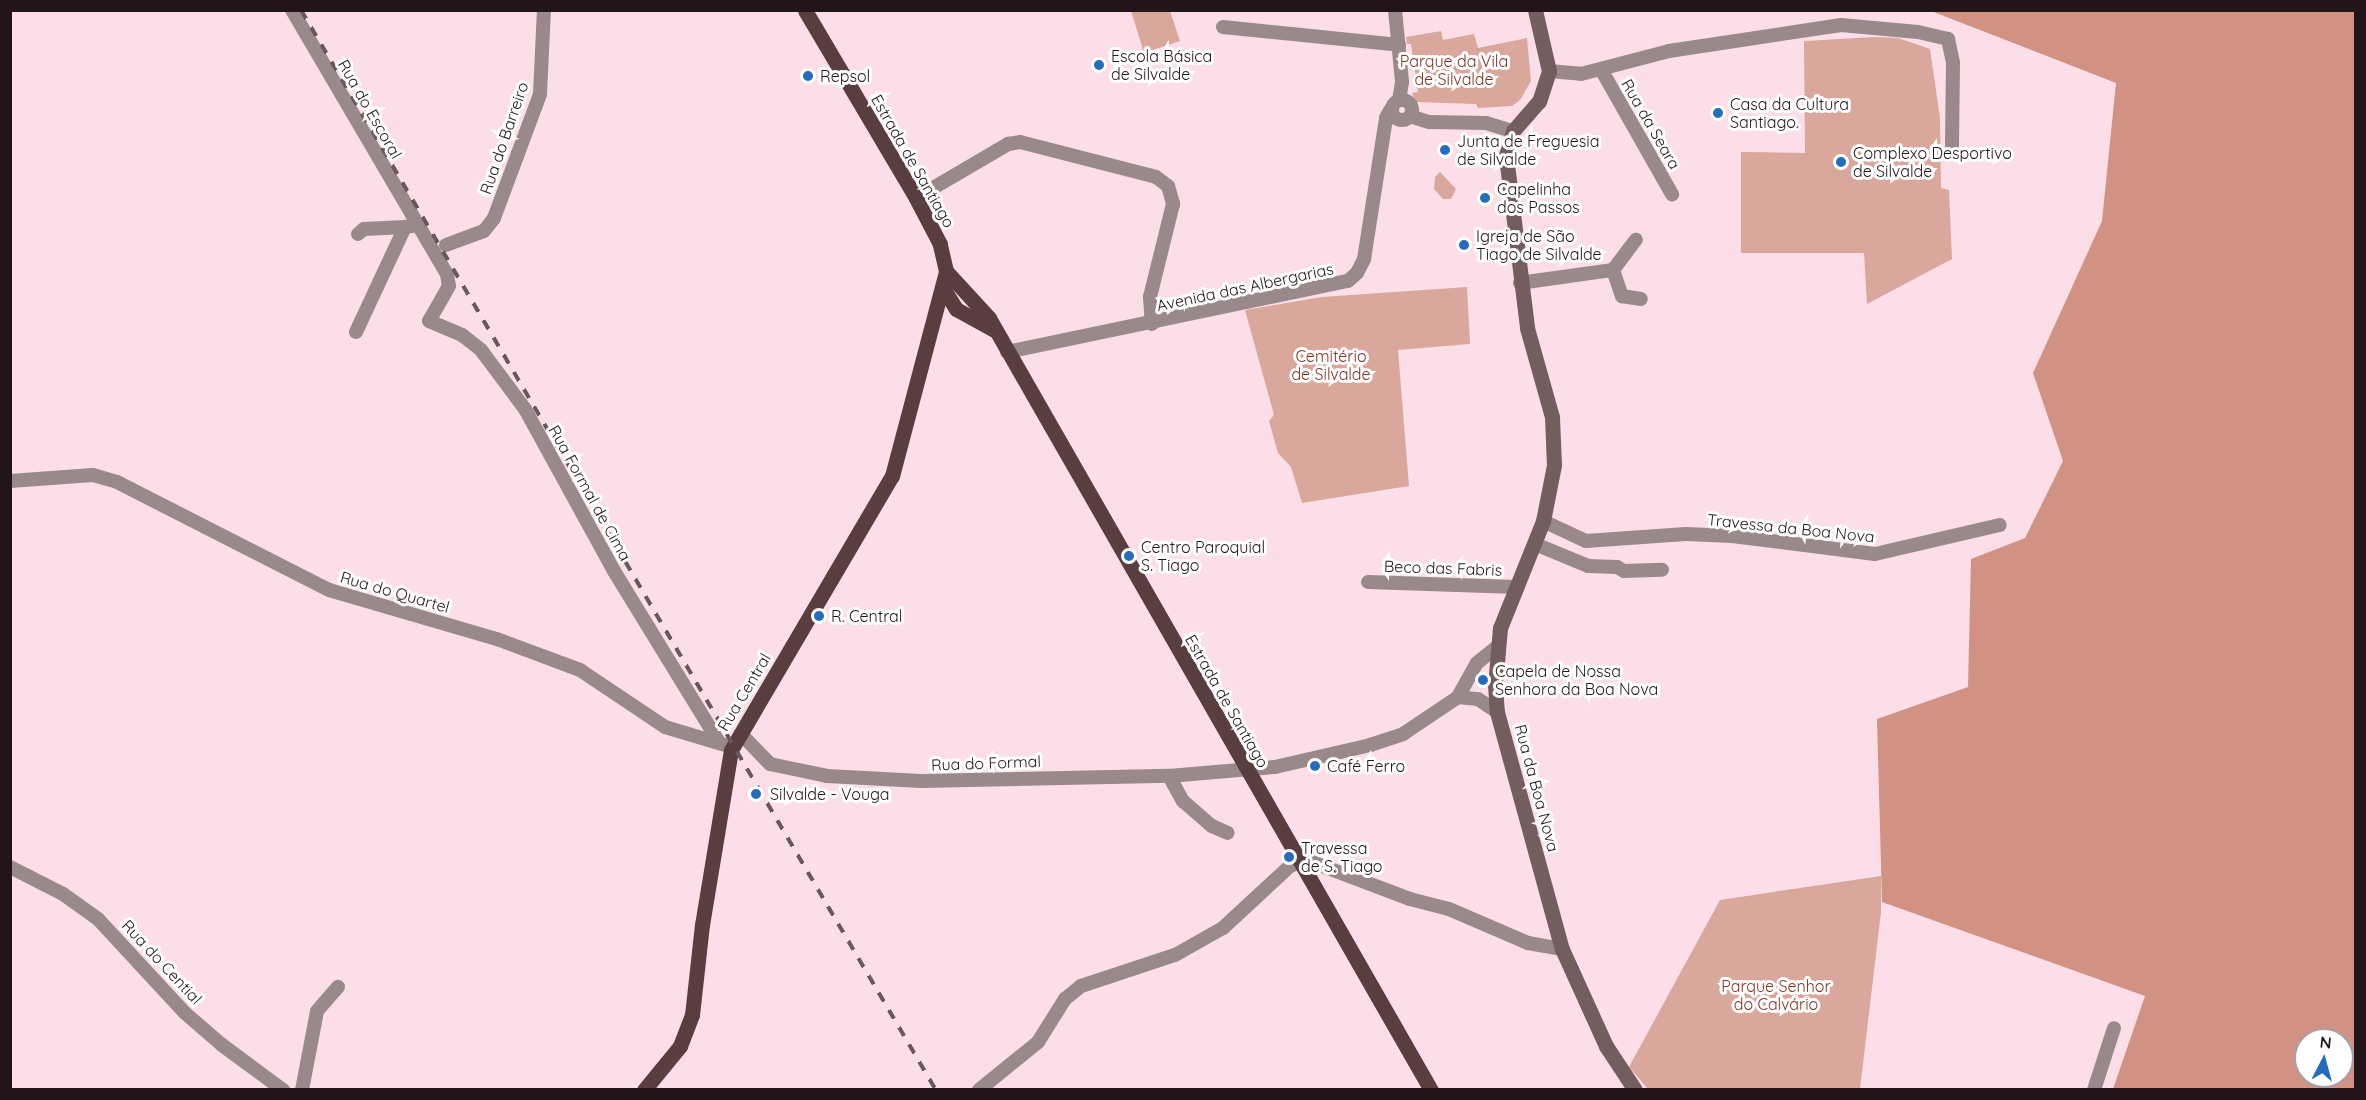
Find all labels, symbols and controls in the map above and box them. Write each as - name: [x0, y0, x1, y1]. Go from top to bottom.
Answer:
- place label: Escola Básica de Silvalde: [1111, 46, 1212, 84]
- park label: Parque da Vila de Silvalde: [1400, 51, 1508, 89]
- street label: Rua do Escoral: [334, 56, 406, 162]
- marker: Escola Básica de Silvalde: [1092, 58, 1106, 72]
- place label: Repsol: [820, 66, 870, 86]
- marker: Repsol: [801, 69, 815, 83]
- street label: Rua da Seara: [1617, 75, 1685, 173]
- street label: Rua do Barreiro: [476, 79, 532, 197]
- street label: Estrada de Santiago: [867, 91, 959, 231]
- place label: Casa da Cultura Santiago.: [1730, 94, 1849, 132]
- marker: Casa da Cultura Santiago.: [1711, 106, 1725, 120]
- place label: Junta de Freguesia de Silvalde: [1457, 131, 1599, 169]
- marker: Junta de Freguesia de Silvalde: [1438, 143, 1452, 157]
- place label: Complexo Desportivo de Silvalde: [1853, 143, 2012, 181]
- marker: Complexo Desportivo de Silvalde: [1834, 155, 1848, 169]
- place label: Capelinha dos Passos: [1497, 179, 1580, 217]
- marker: Capelinha dos Passos: [1478, 191, 1492, 205]
- place label: Igreja de São Tiago de Silvalde: [1476, 226, 1602, 264]
- marker: Igreja de São Tiago de Silvalde: [1457, 238, 1471, 252]
- street label: Avenida das Albergarias: [1155, 259, 1335, 315]
- park label: Cemitério de Silvalde: [1291, 346, 1371, 384]
- street label: Rua Formal de Cima: [545, 422, 635, 564]
- street label: Travessa da Boa Nova: [1706, 510, 1876, 546]
- place label: Centro Paroquial S. Tiago: [1141, 537, 1265, 575]
- marker: Centro Paroquial S. Tiago: [1122, 549, 1136, 563]
- street label: Beco das Fabris: [1384, 556, 1502, 580]
- street label: Rua do Quartel: [338, 567, 452, 617]
- place label: R. Central: [831, 606, 902, 626]
- marker: R. Central: [812, 609, 826, 623]
- street label: Estrada de Santiago: [1181, 631, 1273, 771]
- street label: Rua Central: [713, 650, 775, 734]
- place label: Capela de Nossa Senhora da Boa Nova: [1495, 661, 1658, 699]
- marker: Capela de Nossa Senhora da Boa Nova: [1476, 673, 1490, 687]
- street label: Rua da Boa Nova: [1511, 722, 1563, 854]
- street label: Rua do Formal: [931, 751, 1041, 775]
- place label: Café Ferro: [1327, 756, 1405, 776]
- marker: Café Ferro: [1308, 759, 1322, 773]
- place label: Silvalde - Vouga: [770, 784, 890, 804]
- marker: Silvalde - Vouga: [747, 785, 765, 803]
- place label: Travessa de S. Tiago: [1301, 838, 1382, 876]
- marker: Travessa de S. Tiago: [1282, 850, 1296, 864]
- street label: Rua do Cential: [118, 916, 206, 1008]
- park label: Parque Senhor do Calvário: [1721, 976, 1831, 1014]
- north arrow: [2294, 1028, 2354, 1088]
- text: N: [2319, 1032, 2333, 1053]

